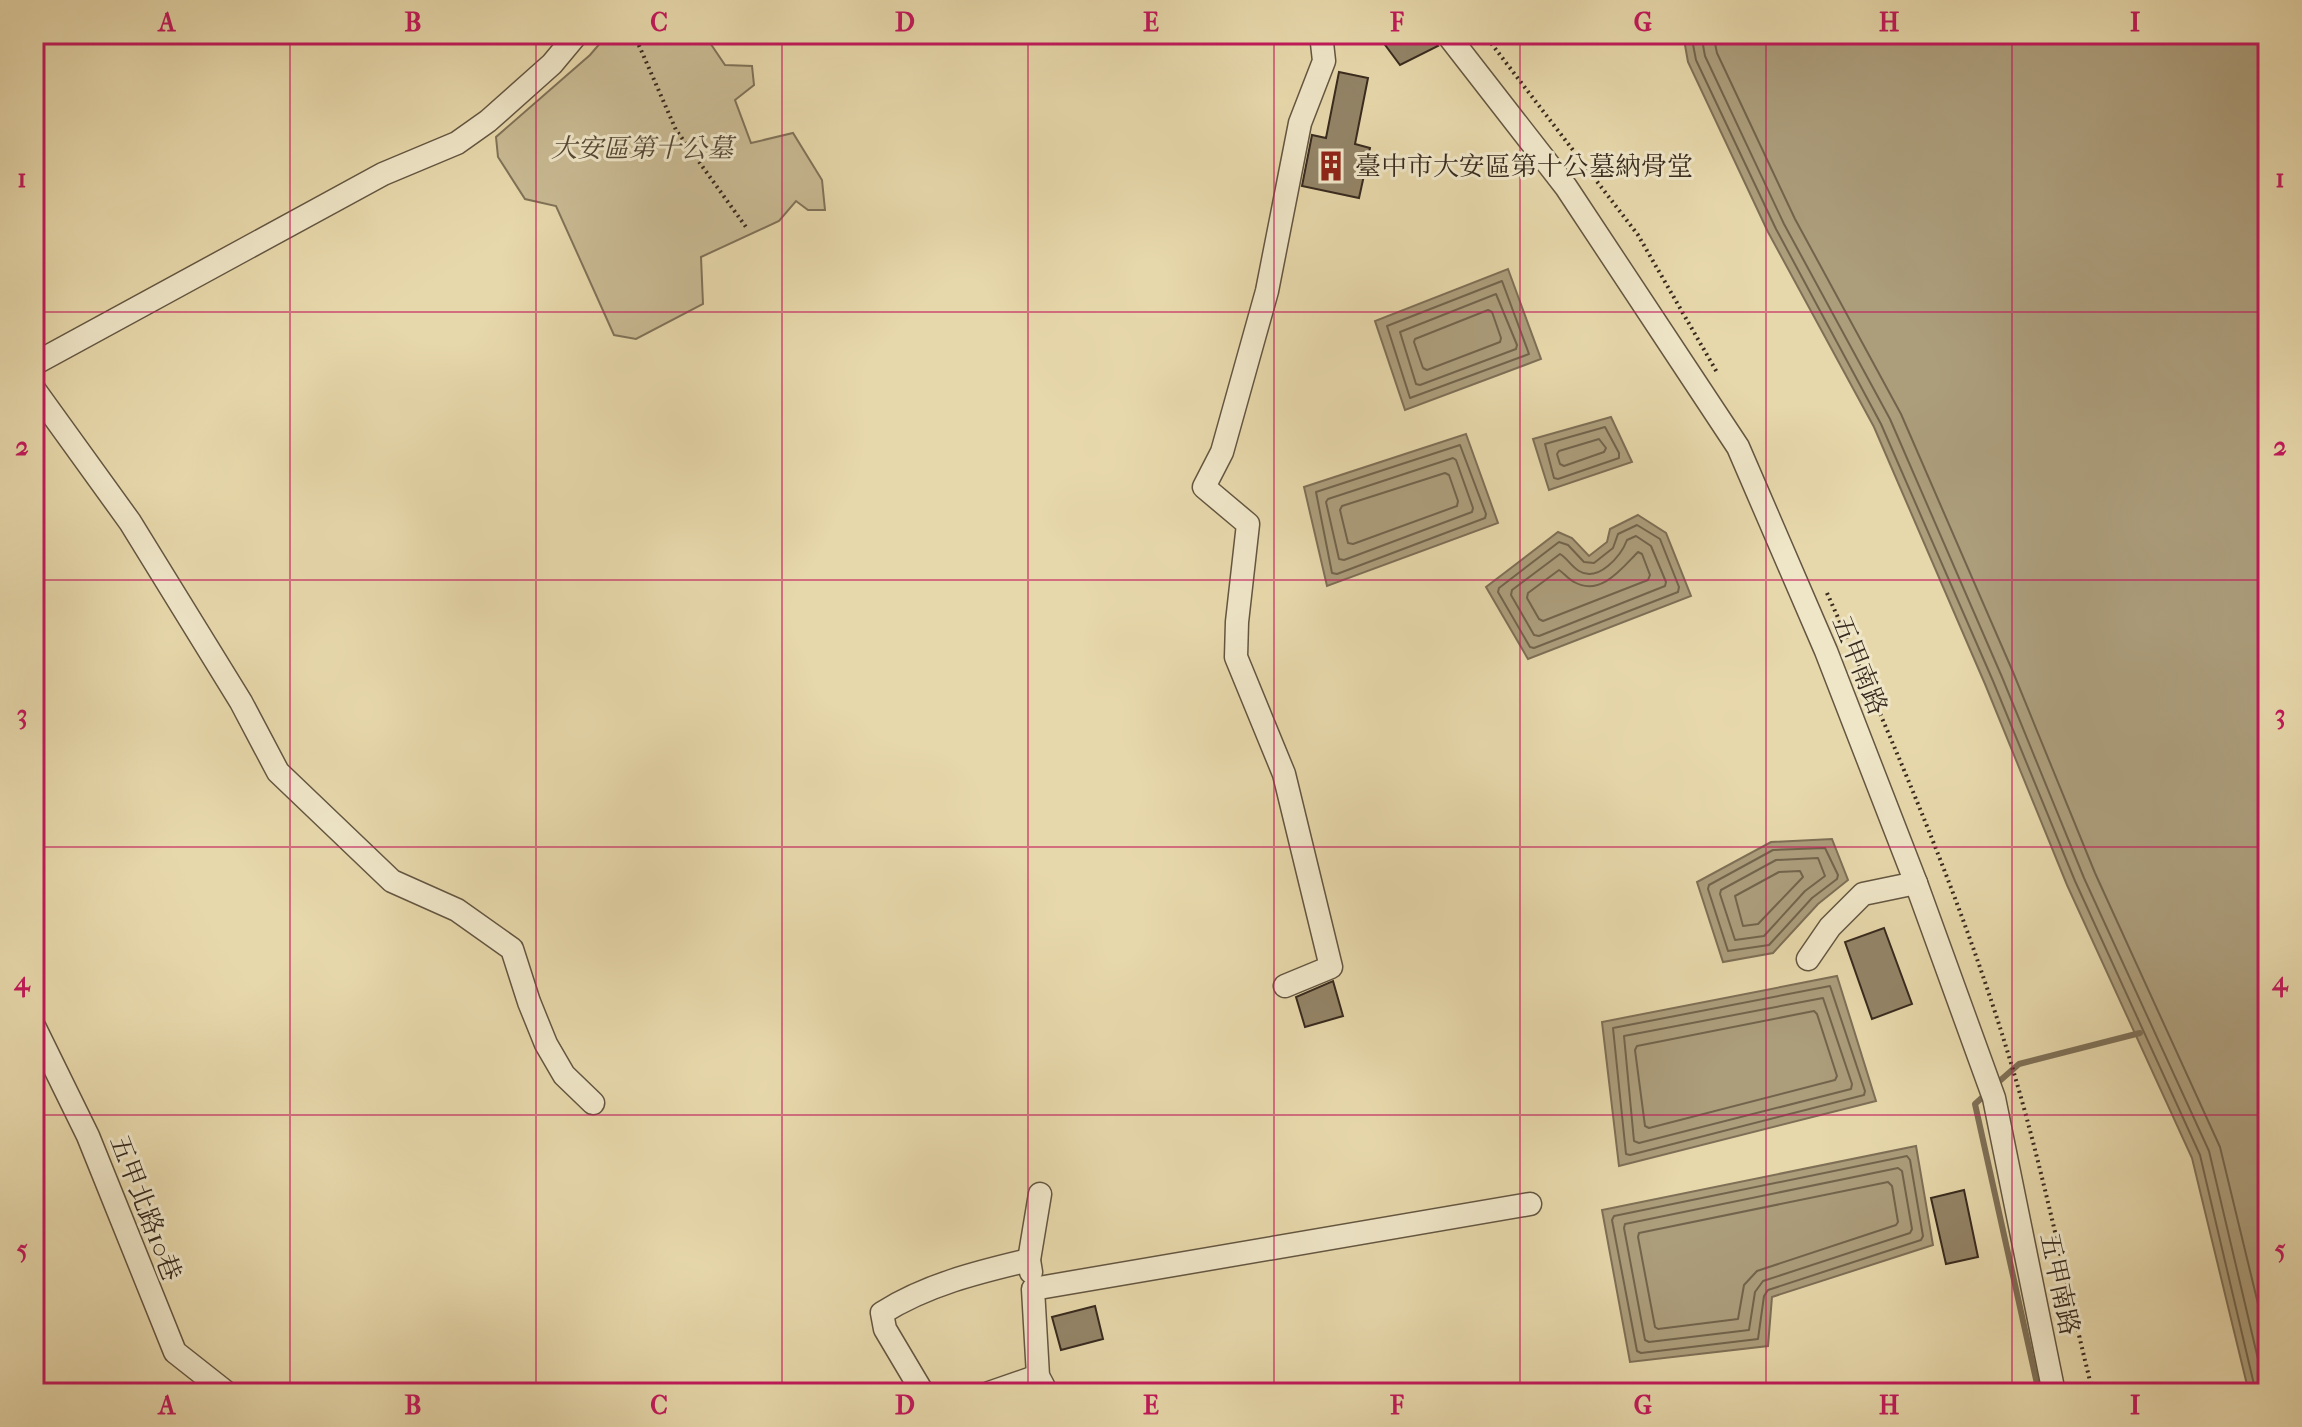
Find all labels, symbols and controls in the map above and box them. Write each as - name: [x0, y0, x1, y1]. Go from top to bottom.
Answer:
- text: A: [157, 7, 177, 38]
- text: B: [405, 7, 422, 38]
- text: C: [650, 7, 668, 38]
- text: D: [895, 7, 915, 38]
- text: E: [1143, 7, 1159, 38]
- text: F: [1389, 7, 1404, 38]
- text: G: [1634, 7, 1652, 38]
- text: H: [1879, 7, 1900, 38]
- text: I: [2130, 7, 2140, 38]
- park label: 大安區第十公墓: [551, 133, 737, 164]
- building icon: 臺中市大安區第十公墓納骨堂: [1314, 149, 1348, 183]
- place label: 臺中市大安區第十公墓納骨堂: [1355, 151, 1693, 182]
- text: 1: [17, 163, 27, 194]
- text: 1: [2275, 163, 2285, 194]
- text: 2: [15, 431, 29, 462]
- text: 2: [2273, 431, 2287, 462]
- street label: 五甲南路: [1826, 611, 1893, 719]
- text: 3: [17, 699, 27, 730]
- text: 3: [2275, 699, 2285, 730]
- text: 4: [13, 966, 31, 998]
- text: 4: [2271, 966, 2289, 998]
- street label: 五甲北路10巷: [104, 1131, 188, 1285]
- street label: 五甲南路: [2034, 1230, 2085, 1338]
- text: 5: [16, 1234, 28, 1265]
- text: 5: [2274, 1234, 2286, 1265]
- text: A: [157, 1390, 177, 1421]
- text: B: [405, 1390, 422, 1421]
- text: C: [650, 1390, 668, 1421]
- text: D: [895, 1390, 915, 1421]
- text: E: [1143, 1390, 1159, 1421]
- text: F: [1389, 1390, 1404, 1421]
- text: G: [1634, 1390, 1652, 1421]
- text: H: [1879, 1390, 1900, 1421]
- text: I: [2130, 1390, 2140, 1421]

